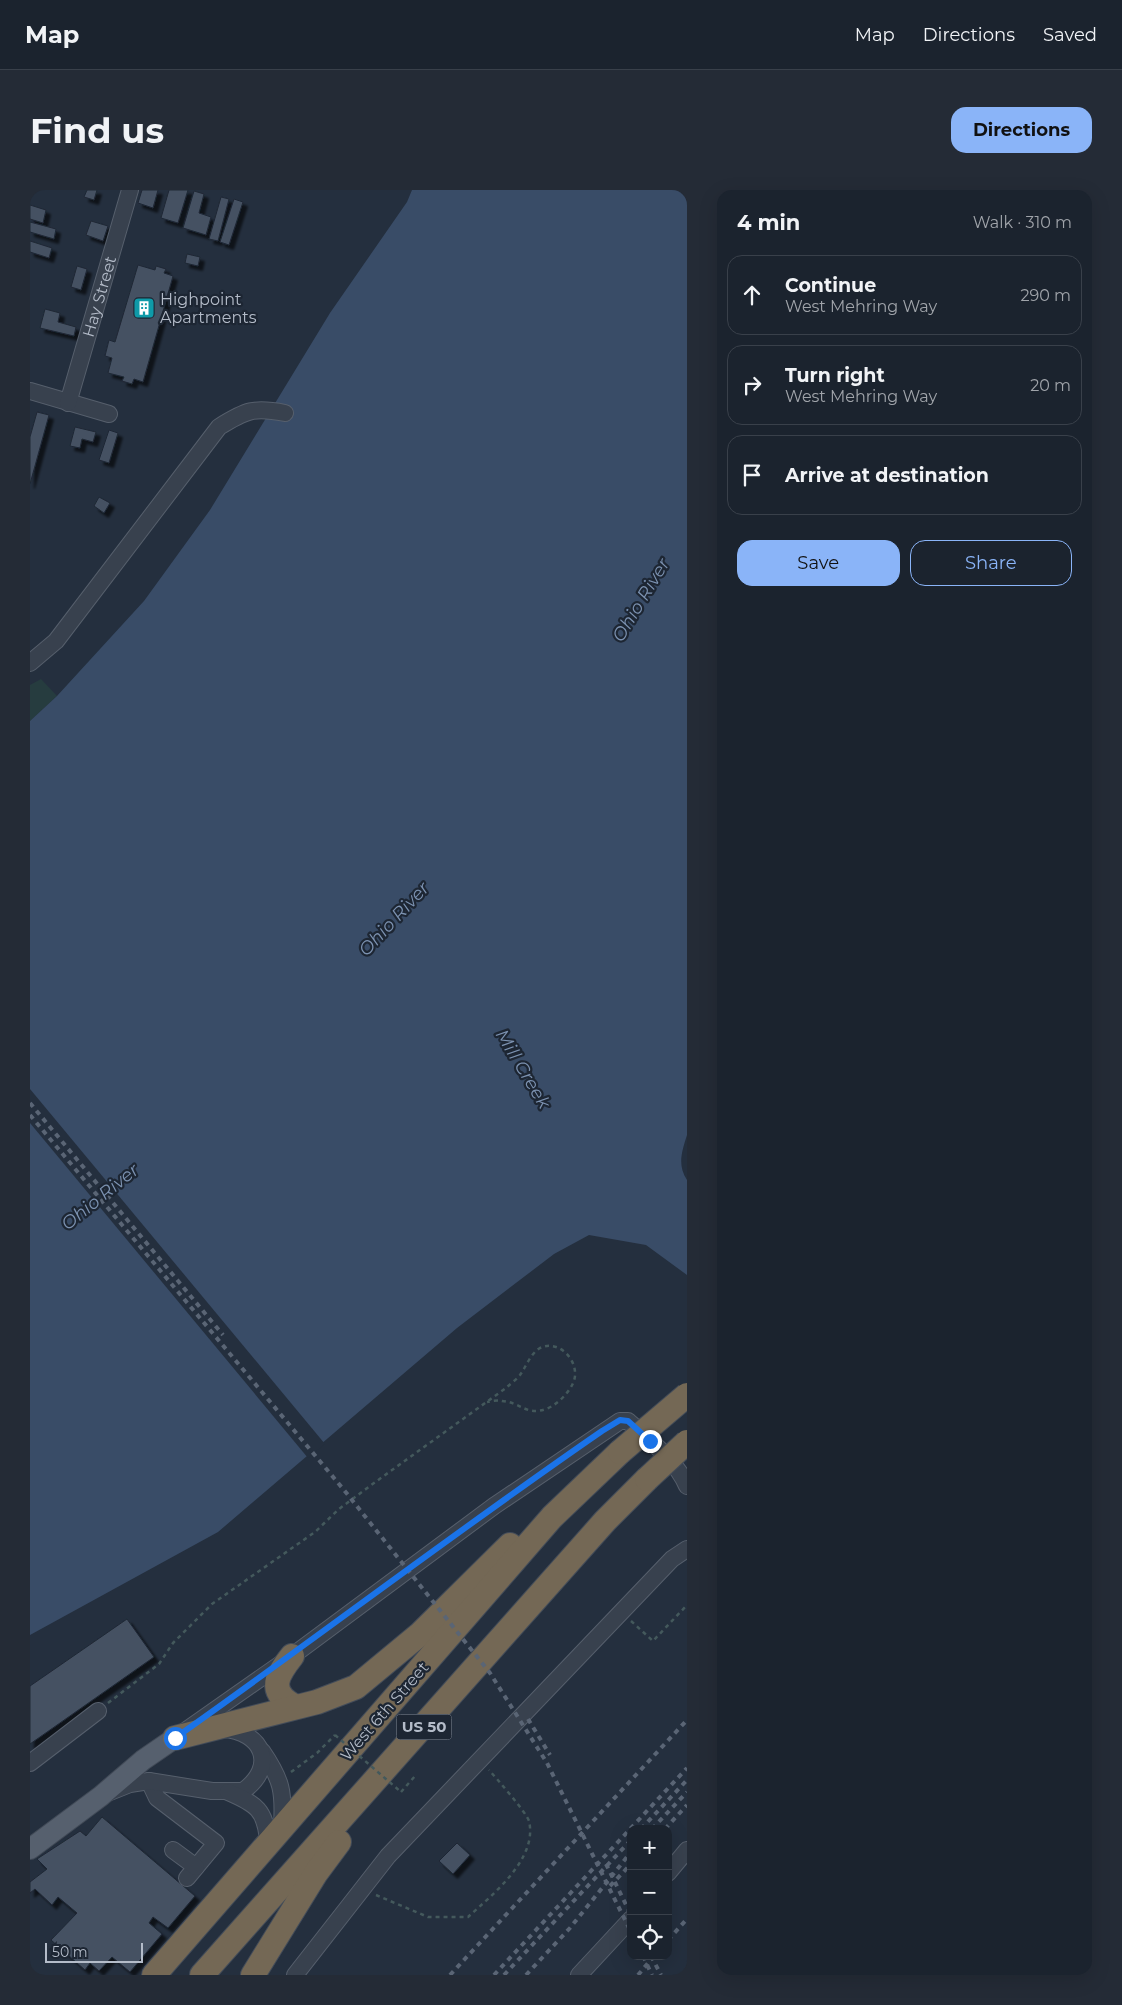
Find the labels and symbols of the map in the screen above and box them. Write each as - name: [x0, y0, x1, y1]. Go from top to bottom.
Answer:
- street label: Hay Street: [79, 253, 120, 339]
- place label: Highpoint Apartments: [160, 290, 257, 327]
- building icon: Highpoint Apartments: [132, 296, 156, 320]
- water label: Ohio River: [607, 554, 675, 646]
- water label: Ohio River: [354, 877, 434, 961]
- water label: Mill Creek: [491, 1025, 556, 1114]
- water label: Ohio River: [57, 1159, 144, 1235]
- route end: [639, 1430, 662, 1453]
- street label: West 6th Street: [336, 1658, 433, 1765]
- road number: US 50: [396, 1714, 452, 1740]
- route start: [164, 1727, 187, 1750]
- scale bar: [45, 1940, 142, 1963]

